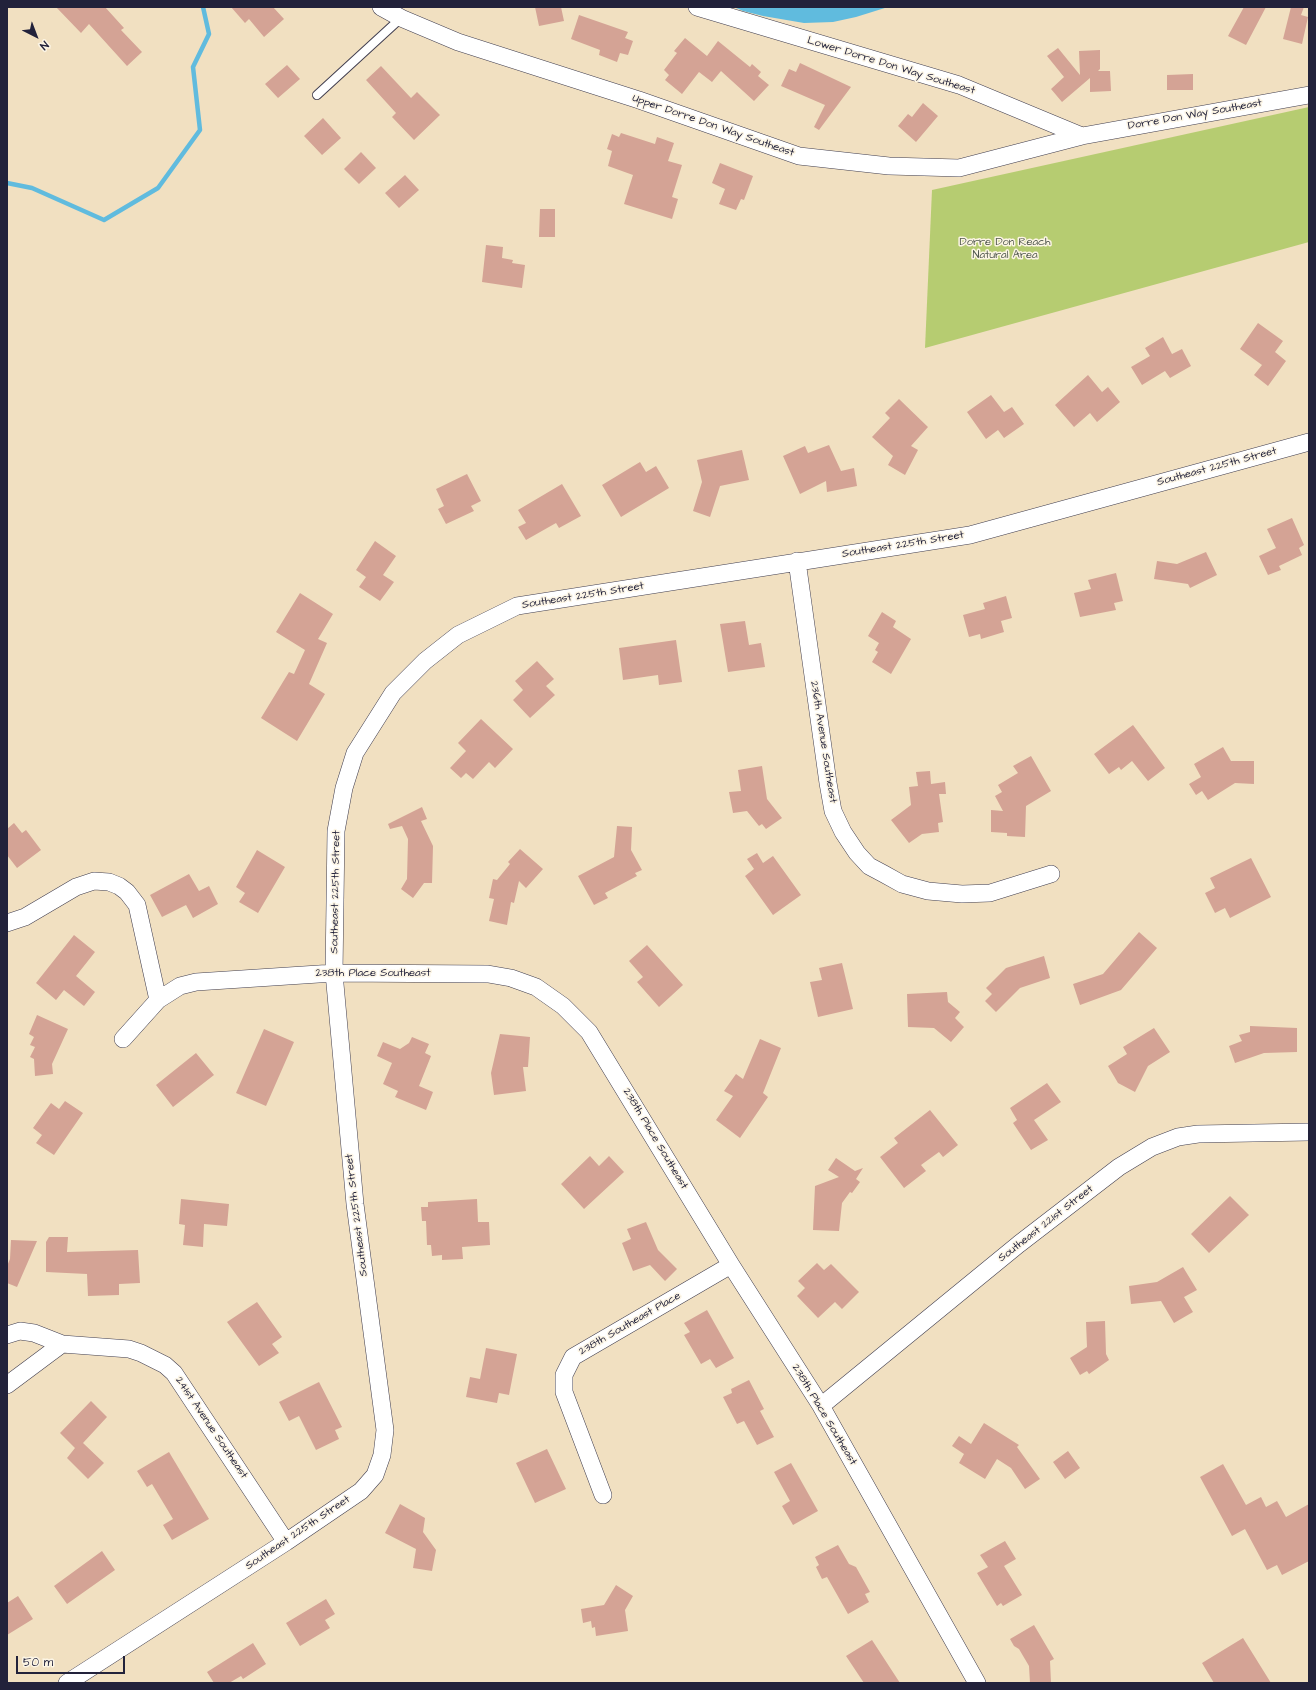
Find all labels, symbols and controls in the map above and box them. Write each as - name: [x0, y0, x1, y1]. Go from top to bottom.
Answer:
- north arrow: [16, 16, 56, 56]
- street label: Lower Dorre Don Way Southeast: [805, 34, 977, 98]
- text: N: [37, 37, 52, 53]
- street label: Upper Dorre Don Way Southeast: [630, 92, 796, 160]
- street label: Dorre Don Way Southeast: [1127, 97, 1263, 133]
- park label: Dorre Don Reach Natural Area: [960, 236, 1050, 262]
- street label: Southeast 225th Street: [1156, 445, 1278, 489]
- street label: Southeast 225th Street: [841, 529, 965, 561]
- street label: Southeast 225th Street: [521, 580, 645, 612]
- street label: 236th Avenue Southeast: [807, 680, 839, 804]
- street label: Southeast 225th Street: [328, 830, 344, 954]
- street label: 238th Place Southeast: [315, 967, 431, 981]
- street label: 238th Place Southeast: [620, 1086, 690, 1192]
- street label: Southeast 225th Street: [343, 1153, 371, 1277]
- street label: Southeast 221st Street: [996, 1183, 1096, 1265]
- street label: 238th Southeast Place: [577, 1289, 683, 1359]
- street label: 238th Place Southeast: [789, 1362, 859, 1468]
- street label: 241st Avenue Southeast: [172, 1375, 250, 1481]
- street label: Southeast 225th Street: [243, 1493, 353, 1573]
- scale bar: [18, 1648, 127, 1674]
- text: 50 m: [23, 1654, 53, 1671]

